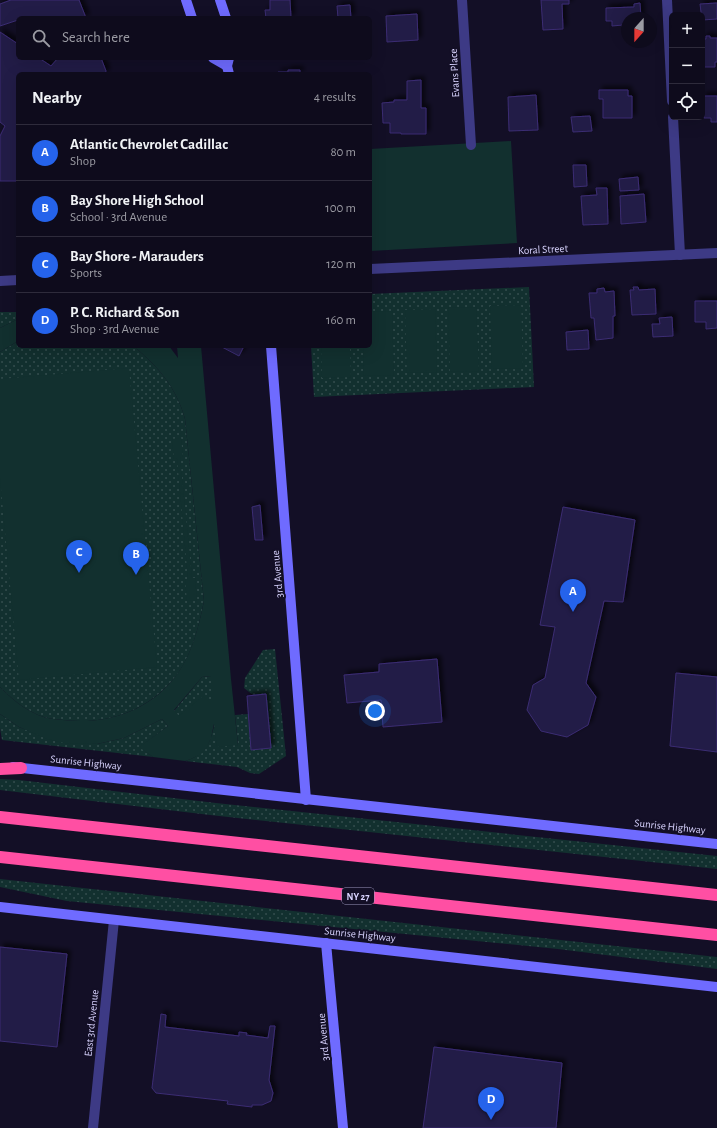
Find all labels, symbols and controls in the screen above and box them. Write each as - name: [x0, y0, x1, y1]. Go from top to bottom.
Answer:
- north arrow: [621, 12, 657, 48]
- map controls: [669, 12, 705, 120]
- button: +: [669, 12, 705, 48]
- search box: [16, 16, 372, 60]
- icon: search: [30, 27, 52, 49]
- text: Search here: [62, 30, 130, 45]
- street label: Evans Place: [448, 48, 461, 98]
- button: −: [669, 48, 705, 84]
- button: locate: [669, 84, 705, 120]
- text: Nearby: [32, 89, 82, 106]
- text: 4 results: [314, 91, 356, 104]
- text: Atlantic Chevrolet Cadillac: [70, 137, 228, 152]
- text: A: [41, 146, 49, 159]
- text: 80 m: [330, 146, 356, 159]
- text: Shop: [70, 155, 96, 168]
- text: Bay Shore High School: [70, 193, 204, 208]
- text: B: [41, 202, 49, 215]
- text: 100 m: [325, 202, 356, 215]
- text: School · 3rd Avenue: [70, 211, 167, 224]
- street label: Koral Street: [518, 243, 569, 256]
- text: Bay Shore - Marauders: [70, 249, 204, 264]
- text: C: [42, 258, 48, 271]
- text: 120 m: [326, 258, 356, 271]
- text: Sports: [70, 267, 102, 280]
- text: P. C. Richard & Son: [70, 305, 179, 320]
- text: D: [41, 314, 49, 327]
- text: 160 m: [326, 314, 356, 327]
- text: Shop · 3rd Avenue: [70, 323, 159, 336]
- pin: C: [66, 540, 92, 573]
- pin: B: [123, 542, 149, 575]
- street label: 3rd Avenue: [270, 550, 285, 598]
- pin: A: [560, 579, 586, 612]
- your location: [365, 701, 385, 721]
- street label: Sunrise Highway: [50, 753, 122, 772]
- street label: Sunrise Highway: [634, 817, 706, 836]
- road number: NY 27: [342, 888, 374, 904]
- street label: Sunrise Highway: [324, 925, 396, 944]
- street label: East 3rd Avenue: [83, 989, 100, 1057]
- street label: 3rd Avenue: [316, 1013, 331, 1061]
- pin: D: [478, 1087, 504, 1120]

